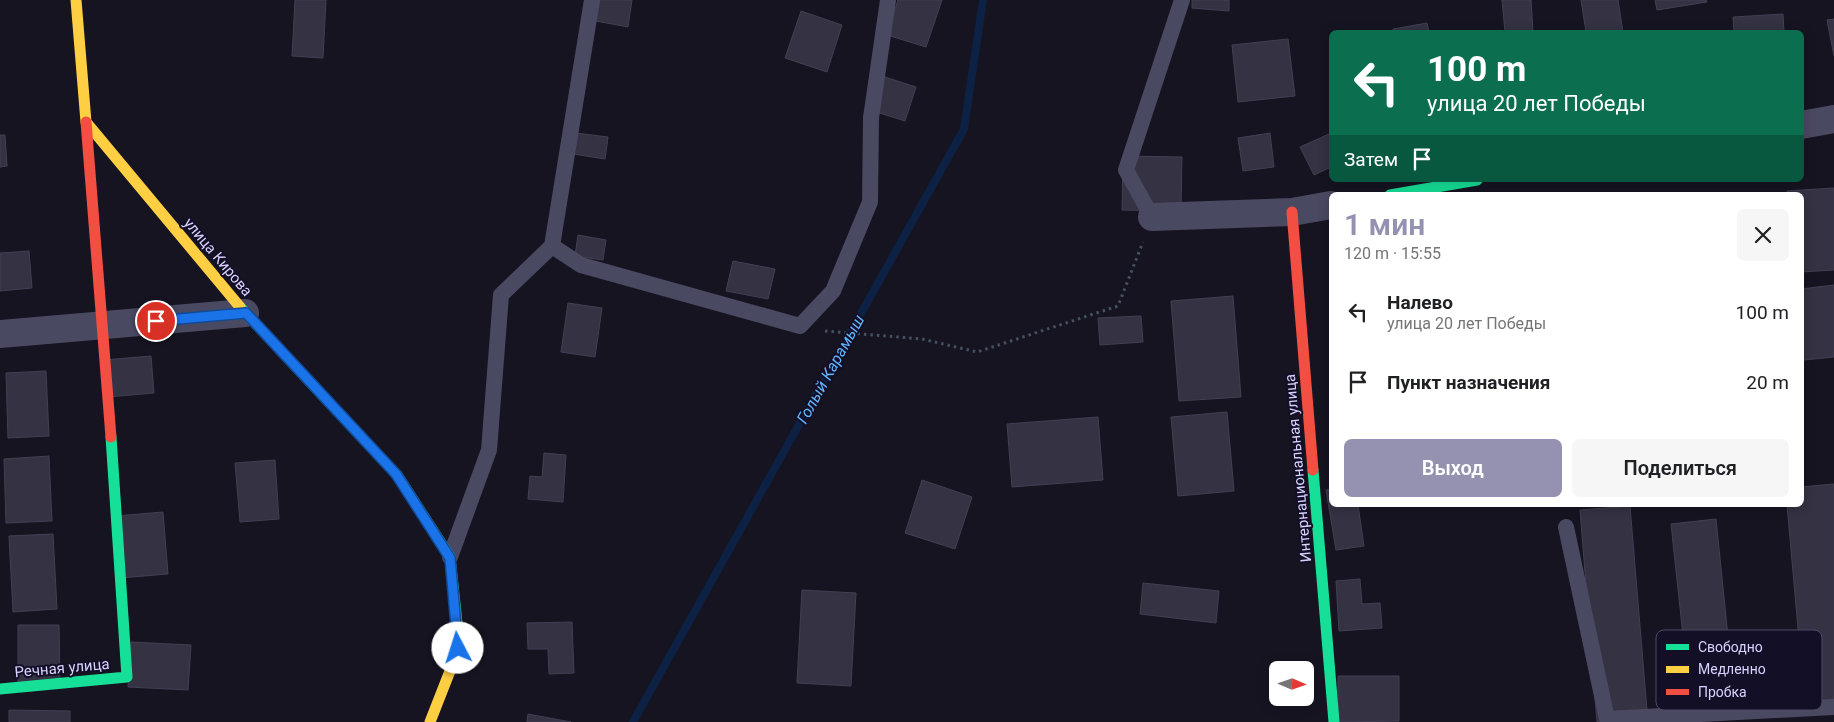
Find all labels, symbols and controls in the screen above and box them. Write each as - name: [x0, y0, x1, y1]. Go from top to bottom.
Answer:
- text: 100 m: [1427, 49, 1526, 90]
- icon: left: [1344, 50, 1409, 115]
- text: улица 20 лет Победы: [1427, 91, 1646, 116]
- icon: arrive: [1408, 145, 1436, 173]
- text: Затем: [1344, 148, 1398, 171]
- text: 1 мин: [1344, 207, 1425, 242]
- button: close: [1737, 209, 1789, 261]
- street label: улица Кирова: [180, 214, 256, 300]
- text: 120 m · 15:55: [1344, 244, 1441, 263]
- text: Налево: [1387, 291, 1453, 314]
- icon: left: [1344, 298, 1372, 326]
- pin: [135, 300, 177, 342]
- text: 100 m: [1736, 301, 1789, 324]
- icon: arrive: [142, 307, 170, 335]
- water label: Голый Карамыш: [793, 311, 868, 427]
- text: улица 20 лет Победы: [1387, 314, 1546, 333]
- icon: arrive: [1344, 368, 1372, 396]
- text: Пункт назначения: [1387, 371, 1550, 394]
- text: 20 m: [1746, 371, 1789, 394]
- street label: Интернациональная улица: [1281, 373, 1315, 563]
- button: Выход: [1344, 439, 1562, 497]
- button: Поделиться: [1572, 439, 1789, 497]
- position arrow: [431, 621, 483, 673]
- legend: [1656, 630, 1822, 710]
- text: Свободно: [1698, 639, 1763, 655]
- street label: Речная улица: [14, 655, 110, 681]
- north arrow: [1269, 661, 1314, 706]
- map controls: [1269, 661, 1314, 706]
- text: Медленно: [1698, 661, 1766, 677]
- text: Пробка: [1698, 684, 1747, 700]

